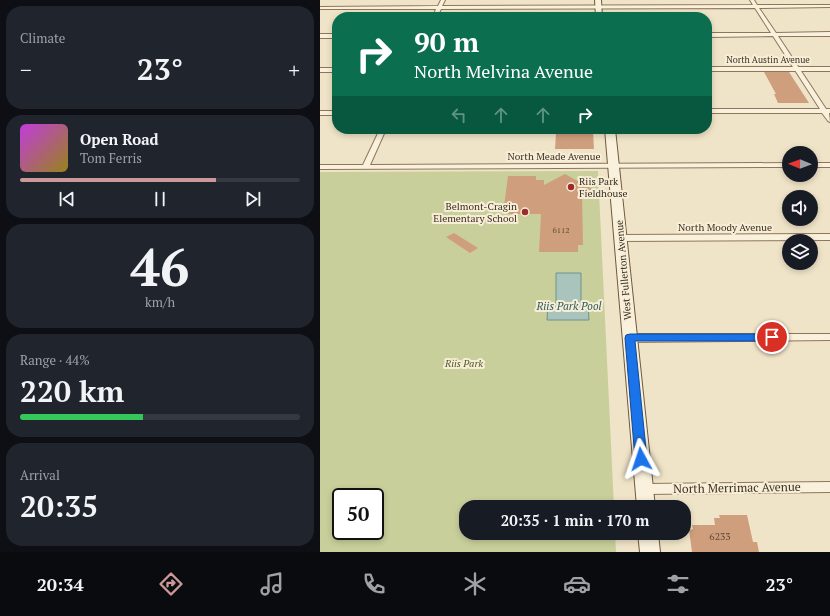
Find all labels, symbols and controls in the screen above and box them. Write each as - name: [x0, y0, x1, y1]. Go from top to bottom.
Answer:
- text: 90 m: [414, 23, 479, 60]
- icon: right: [348, 28, 400, 80]
- text: Climate: [20, 29, 65, 47]
- text: 23°: [137, 49, 183, 89]
- street label: North Austin Avenue: [726, 54, 810, 66]
- text: −: [20, 55, 32, 84]
- text: +: [288, 55, 300, 84]
- text: North Melvina Avenue: [414, 59, 593, 83]
- icon: left: [448, 104, 470, 126]
- icon: ahead: [490, 104, 512, 126]
- icon: ahead: [532, 104, 554, 126]
- icon: right: [574, 104, 596, 126]
- text: Open Road: [80, 129, 159, 149]
- north arrow: [782, 146, 818, 182]
- map controls: [782, 146, 818, 270]
- text: Tom Ferris: [80, 149, 142, 167]
- street label: North Meade Avenue: [507, 150, 601, 163]
- place label: Riis Park Fieldhouse: [579, 175, 628, 200]
- marker: Riis Park Fieldhouse: [566, 182, 576, 192]
- icon: previous: [56, 188, 78, 210]
- icon: pause: [149, 188, 171, 210]
- icon: next: [242, 188, 264, 210]
- button: sound: [782, 190, 818, 226]
- place label: Belmont-Cragin Elementary School: [433, 200, 517, 225]
- marker: Belmont-Cragin Elementary School: [520, 207, 530, 217]
- street label: West Fullerton Avenue: [613, 219, 634, 321]
- street label: North Moody Avenue: [678, 221, 772, 234]
- house number: 6112: [552, 225, 570, 235]
- text: 46: [131, 232, 189, 301]
- button: layers: [782, 234, 818, 270]
- text: km/h: [145, 293, 175, 311]
- water label: Riis Park Pool: [535, 299, 602, 313]
- pin: [755, 320, 789, 354]
- icon: arrive: [761, 326, 783, 348]
- text: Range · 44%: [20, 351, 90, 369]
- park label: Riis Park: [444, 357, 483, 370]
- text: 220 km: [20, 371, 124, 411]
- position arrow: [620, 438, 662, 480]
- text: Arrival: [20, 466, 60, 484]
- street label: North Merrimac Avenue: [673, 479, 801, 496]
- text: 20:35: [20, 486, 98, 526]
- speed limit sign: 50: [332, 488, 384, 540]
- text: 20:35 · 1 min · 170 m: [501, 510, 649, 530]
- house number: 6233: [709, 530, 731, 543]
- icon: directions: [157, 570, 185, 598]
- icon: music: [258, 570, 286, 598]
- icon: phone: [360, 570, 388, 598]
- icon: climate: [461, 570, 489, 598]
- icon: car: [563, 570, 591, 598]
- icon: filters: [664, 570, 692, 598]
- text: 20:34: [37, 572, 84, 596]
- text: 23°: [765, 572, 793, 596]

